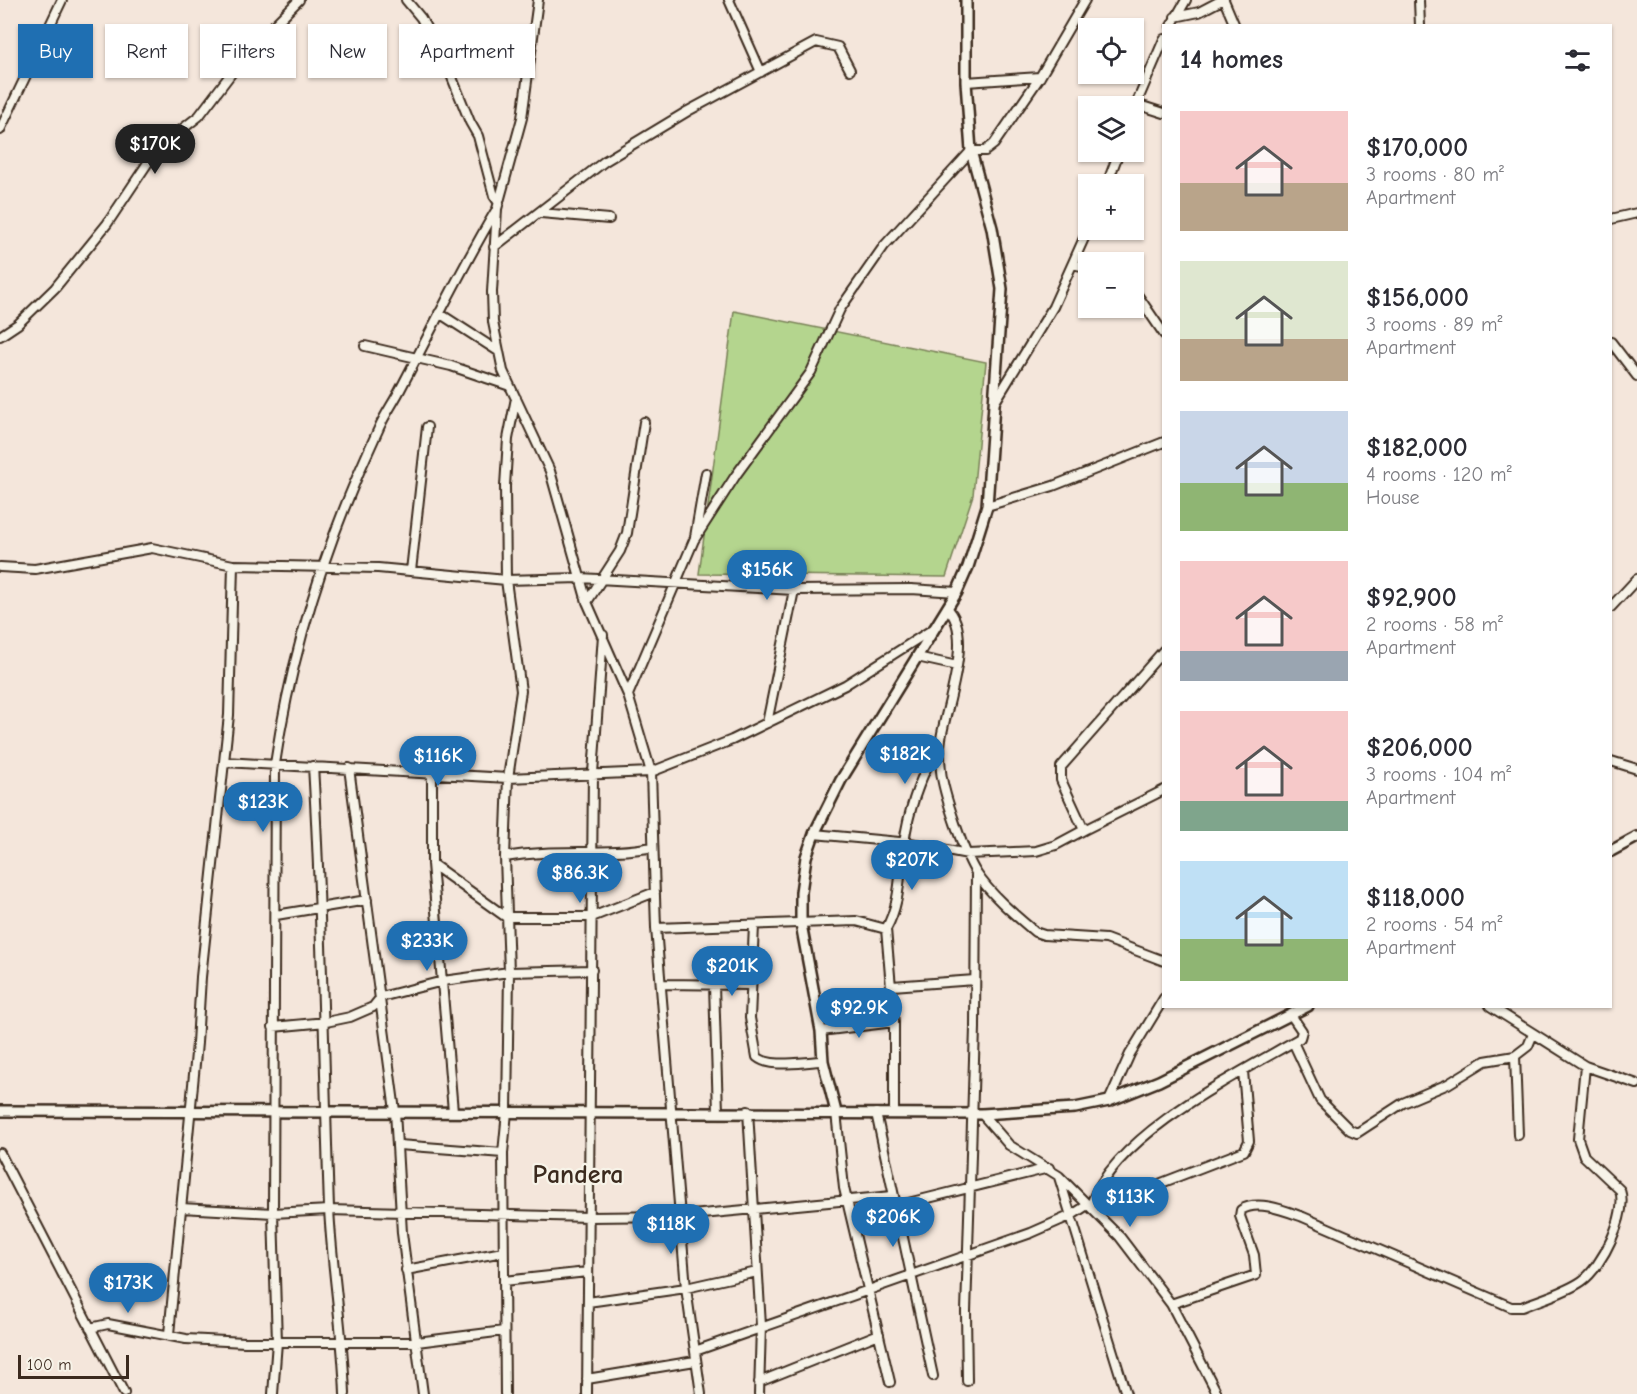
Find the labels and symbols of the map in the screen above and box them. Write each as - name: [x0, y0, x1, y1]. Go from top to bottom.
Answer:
- pin: $170K: [113, 124, 197, 175]
- pin: $156K: [725, 550, 809, 601]
- pin: $182K: [863, 734, 947, 785]
- pin: $116K: [396, 736, 480, 787]
- pin: $123K: [221, 782, 305, 833]
- pin: $207K: [870, 840, 954, 891]
- pin: $86.3K: [531, 853, 629, 904]
- pin: $233K: [385, 921, 469, 972]
- pin: $201K: [690, 946, 774, 997]
- pin: $92.9K: [810, 988, 908, 1039]
- district label: Pandera: [533, 1160, 623, 1190]
- pin: $113K: [1088, 1177, 1172, 1228]
- pin: $206K: [851, 1197, 935, 1248]
- pin: $118K: [629, 1204, 713, 1255]
- pin: $173K: [86, 1263, 170, 1314]
- scale bar: [18, 1352, 129, 1380]

